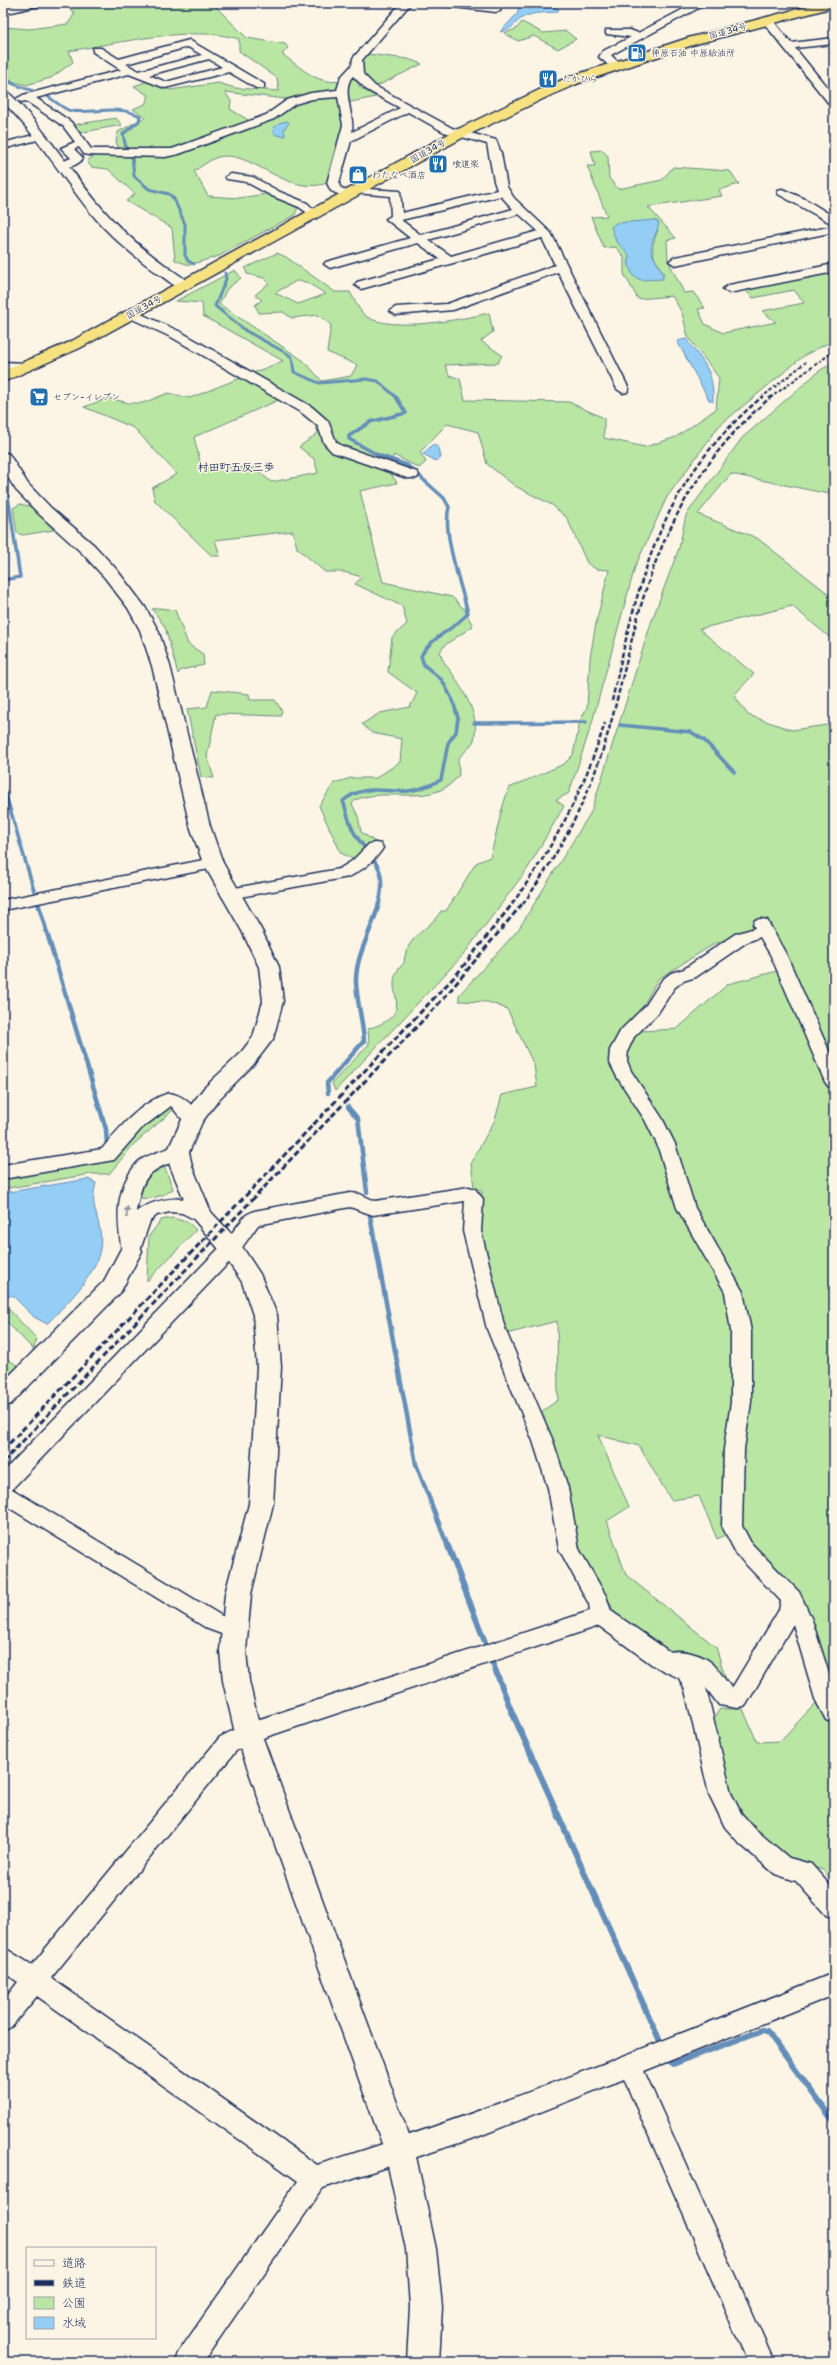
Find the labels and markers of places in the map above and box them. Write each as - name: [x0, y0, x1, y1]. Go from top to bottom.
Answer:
- fuel station icon: 神原石油 中原給油所: [626, 42, 648, 64]
- place label: 神原石油 中原給油所: [651, 47, 735, 59]
- restaurant icon: たかひら: [537, 68, 559, 90]
- place label: たかひら: [562, 73, 598, 85]
- restaurant icon: 喰道楽: [427, 153, 449, 175]
- place label: 喰道楽: [452, 158, 479, 170]
- shop icon: わたなべ酒店: [347, 164, 369, 186]
- place label: わたなべ酒店: [372, 169, 426, 181]
- supermarket icon: セブン-イレブン: [28, 386, 50, 408]
- place label: セブン-イレブン: [53, 391, 120, 403]

